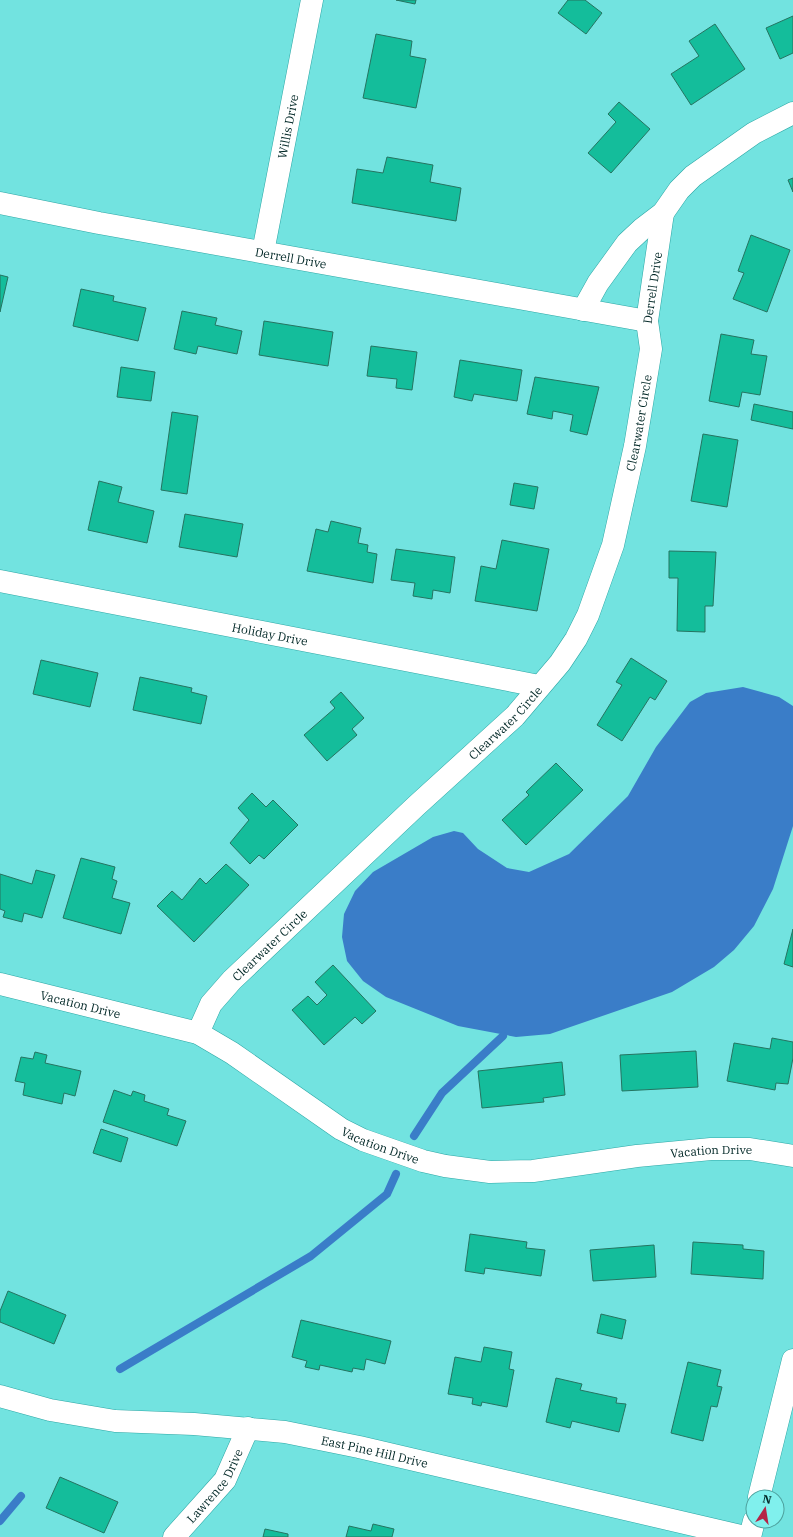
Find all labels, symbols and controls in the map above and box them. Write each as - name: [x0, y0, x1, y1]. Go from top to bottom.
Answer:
- street label: Willis Drive: [274, 93, 301, 160]
- street label: Derrell Drive: [254, 244, 328, 271]
- street label: Derrell Drive: [639, 251, 665, 325]
- street label: Clearwater Circle: [622, 373, 654, 473]
- street label: Holiday Drive: [231, 619, 309, 648]
- street label: Clearwater Circle: [465, 683, 545, 762]
- street label: Clearwater Circle: [229, 906, 310, 984]
- street label: Vacation Drive: [39, 987, 122, 1021]
- street label: Vacation Drive: [339, 1123, 421, 1167]
- street label: Vacation Drive: [670, 1141, 752, 1160]
- street label: East Pine Hill Drive: [320, 1432, 430, 1470]
- street label: Lawrence Drive: [183, 1446, 245, 1526]
- north arrow: [745, 1489, 785, 1529]
- text: N: [761, 1491, 773, 1507]

